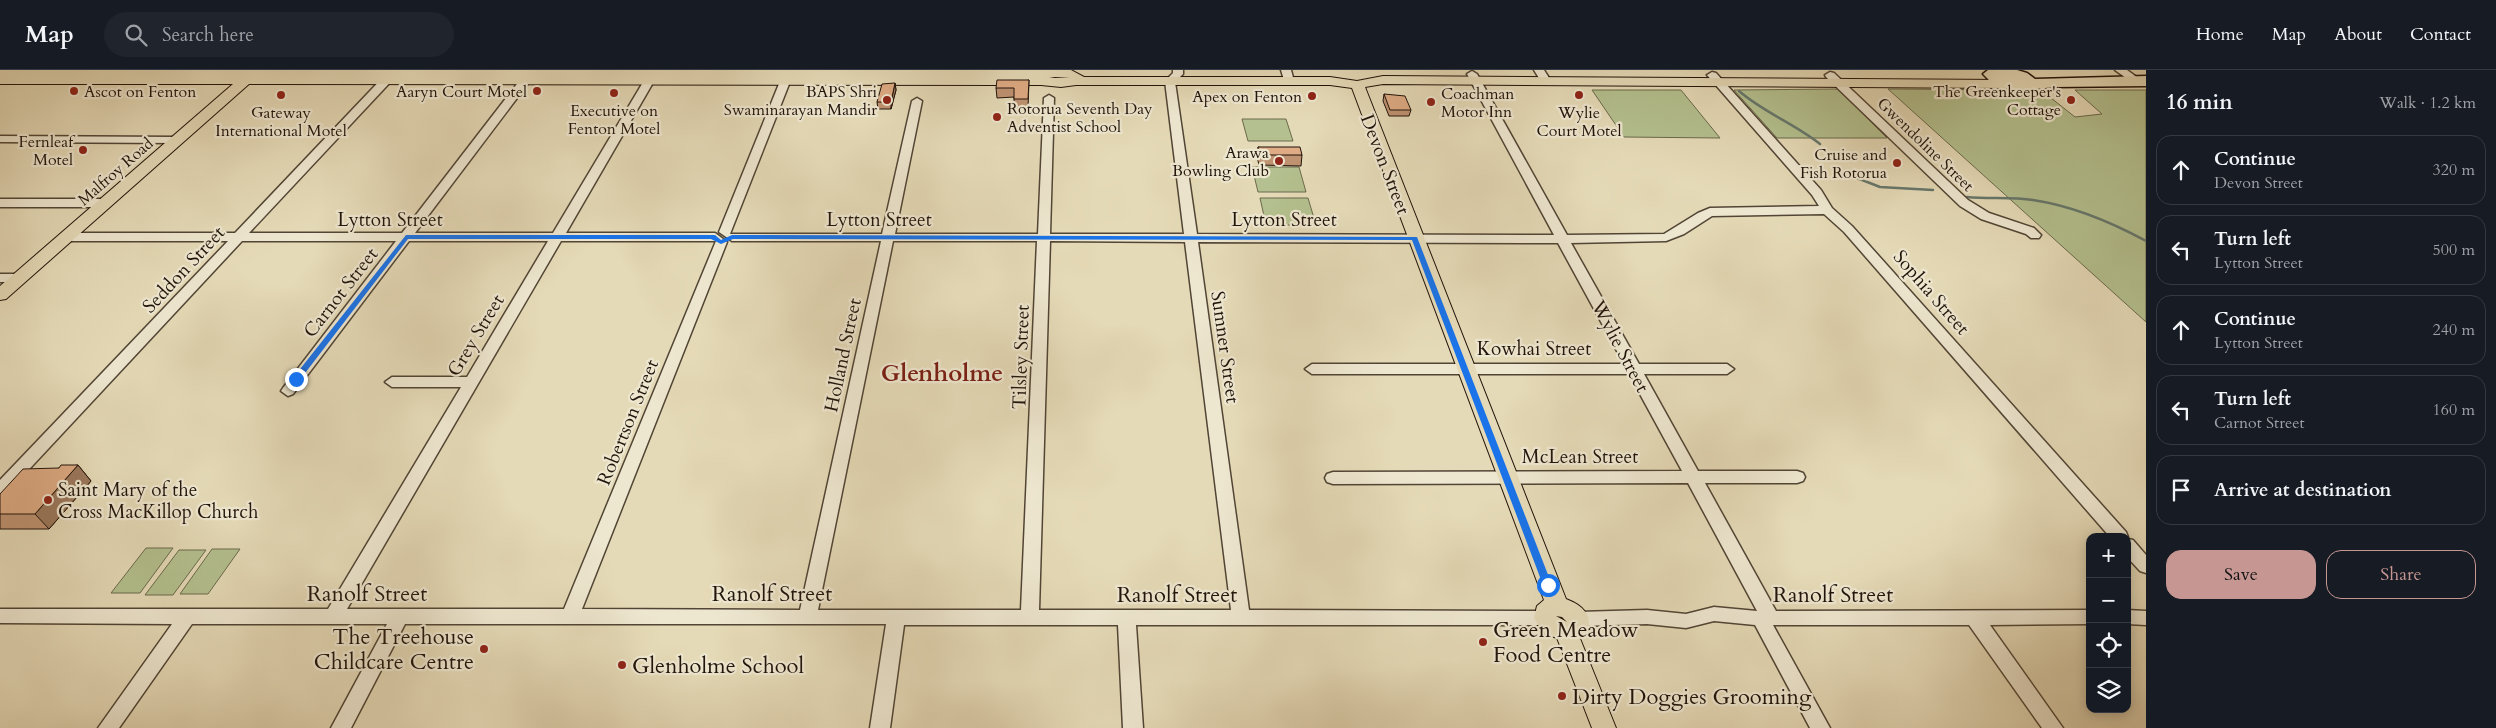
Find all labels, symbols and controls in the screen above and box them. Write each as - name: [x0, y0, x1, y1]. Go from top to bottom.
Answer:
- search box: [104, 12, 454, 57]
- text: Map: [25, 18, 74, 51]
- icon: search: [122, 21, 150, 49]
- text: Search here: [162, 22, 254, 48]
- text: Home: [2196, 22, 2244, 47]
- text: Map: [2272, 22, 2306, 47]
- text: About: [2334, 22, 2382, 47]
- text: Contact: [2410, 22, 2471, 47]
- place label: Ascot on Fenton: [84, 81, 196, 103]
- place label: Aaryn Court Motel: [396, 81, 527, 103]
- place label: BAPS Shri Swaminarayan Mandir: [724, 81, 877, 121]
- place label: The Greenkeeper's Cottage: [1933, 81, 2061, 121]
- place label: Coachman Motor Inn: [1441, 83, 1514, 123]
- marker: Ascot on Fenton: [68, 85, 80, 97]
- marker: Aaryn Court Motel: [531, 85, 543, 97]
- place label: Apex on Fenton: [1192, 86, 1302, 108]
- marker: Executive on Fenton Motel: [608, 87, 620, 99]
- text: 16 min: [2166, 88, 2233, 117]
- marker: Gateway International Motel: [275, 89, 287, 101]
- marker: Wylie Court Motel: [1573, 89, 1585, 101]
- marker: Apex on Fenton: [1306, 90, 1318, 102]
- text: Walk · 1.2 km: [2379, 92, 2476, 114]
- street label: Gwendoline Street: [1872, 93, 1979, 197]
- marker: BAPS Shri Swaminarayan Mandir: [881, 94, 893, 106]
- marker: The Greenkeeper's Cottage: [2065, 94, 2077, 106]
- marker: Coachman Motor Inn: [1425, 96, 1437, 108]
- place label: Rotorua Seventh Day Adventist School: [1007, 98, 1153, 138]
- place label: Executive on Fenton Motel: [568, 100, 660, 140]
- place label: Gateway International Motel: [215, 102, 347, 142]
- place label: Wylie Court Motel: [1537, 102, 1621, 142]
- street label: Devon Street: [1354, 110, 1416, 218]
- marker: Rotorua Seventh Day Adventist School: [991, 111, 1003, 123]
- place label: Fernleaf Motel: [19, 131, 76, 171]
- street label: Malfroy Road: [73, 133, 158, 211]
- place label: Arawa Bowling Club: [1172, 142, 1269, 182]
- marker: Fernleaf Motel: [77, 144, 89, 156]
- place label: Cruise and Fish Rotorua: [1800, 144, 1887, 184]
- text: Continue: [2214, 146, 2296, 172]
- marker: Arawa Bowling Club: [1273, 155, 1285, 167]
- icon: ahead: [2167, 156, 2195, 184]
- marker: Cruise and Fish Rotorua: [1891, 157, 1903, 169]
- text: 320 m: [2433, 159, 2475, 181]
- text: Devon Street: [2214, 172, 2303, 194]
- street label: Lytton Street: [337, 207, 443, 233]
- street label: Lytton Street: [826, 207, 932, 233]
- street label: Lytton Street: [1231, 207, 1337, 233]
- street label: Seddon Street: [137, 220, 231, 319]
- text: Turn left: [2214, 226, 2291, 252]
- icon: left: [2167, 236, 2195, 264]
- text: 500 m: [2433, 239, 2475, 261]
- street label: Carnot Street: [297, 242, 384, 343]
- street label: Sophia Street: [1887, 245, 1975, 341]
- text: Lytton Street: [2214, 252, 2303, 274]
- street label: Sumner Street: [1204, 289, 1246, 405]
- street label: Grey Street: [441, 290, 511, 381]
- street label: Wylie Street: [1585, 295, 1655, 397]
- street label: Holland Street: [818, 296, 868, 415]
- street label: Tilsley Street: [1006, 304, 1036, 410]
- text: Continue: [2214, 306, 2296, 332]
- icon: ahead: [2167, 316, 2195, 344]
- text: 240 m: [2433, 319, 2475, 341]
- text: Lytton Street: [2214, 332, 2303, 354]
- street label: Kowhai Street: [1477, 336, 1591, 362]
- street label: Robertson Street: [591, 356, 665, 489]
- district label: Glenholme: [881, 357, 1003, 390]
- route end: [285, 368, 308, 391]
- text: Turn left: [2214, 386, 2291, 412]
- icon: left: [2167, 396, 2195, 424]
- text: 160 m: [2433, 399, 2475, 421]
- text: Carnot Street: [2214, 412, 2305, 434]
- street label: McLean Street: [1522, 444, 1638, 470]
- icon: arrive: [2167, 476, 2195, 504]
- place label: Saint Mary of the Cross MacKillop Church: [58, 477, 259, 525]
- text: Arrive at destination: [2214, 477, 2391, 503]
- marker: Saint Mary of the Cross MacKillop Church: [42, 494, 54, 506]
- map controls: [2086, 533, 2131, 713]
- button: +: [2086, 533, 2131, 578]
- button: Save: [2166, 550, 2316, 599]
- button: Share: [2326, 550, 2476, 599]
- route start: [1537, 574, 1560, 597]
- button: −: [2086, 578, 2131, 623]
- street label: Ranolf Street: [307, 579, 427, 609]
- street label: Ranolf Street: [712, 579, 832, 609]
- street label: Ranolf Street: [1117, 580, 1237, 610]
- street label: Ranolf Street: [1773, 580, 1893, 610]
- place label: Green Meadow Food Centre: [1493, 615, 1639, 670]
- place label: The Treehouse Childcare Centre: [314, 622, 474, 677]
- button: locate: [2086, 623, 2131, 668]
- marker: Green Meadow Food Centre: [1477, 636, 1489, 648]
- marker: The Treehouse Childcare Centre: [478, 643, 490, 655]
- place label: Glenholme School: [632, 651, 804, 681]
- marker: Glenholme School: [616, 659, 628, 671]
- button: layers: [2086, 668, 2131, 713]
- place label: Dirty Doggies Grooming: [1572, 682, 1812, 712]
- marker: Dirty Doggies Grooming: [1556, 690, 1568, 702]

